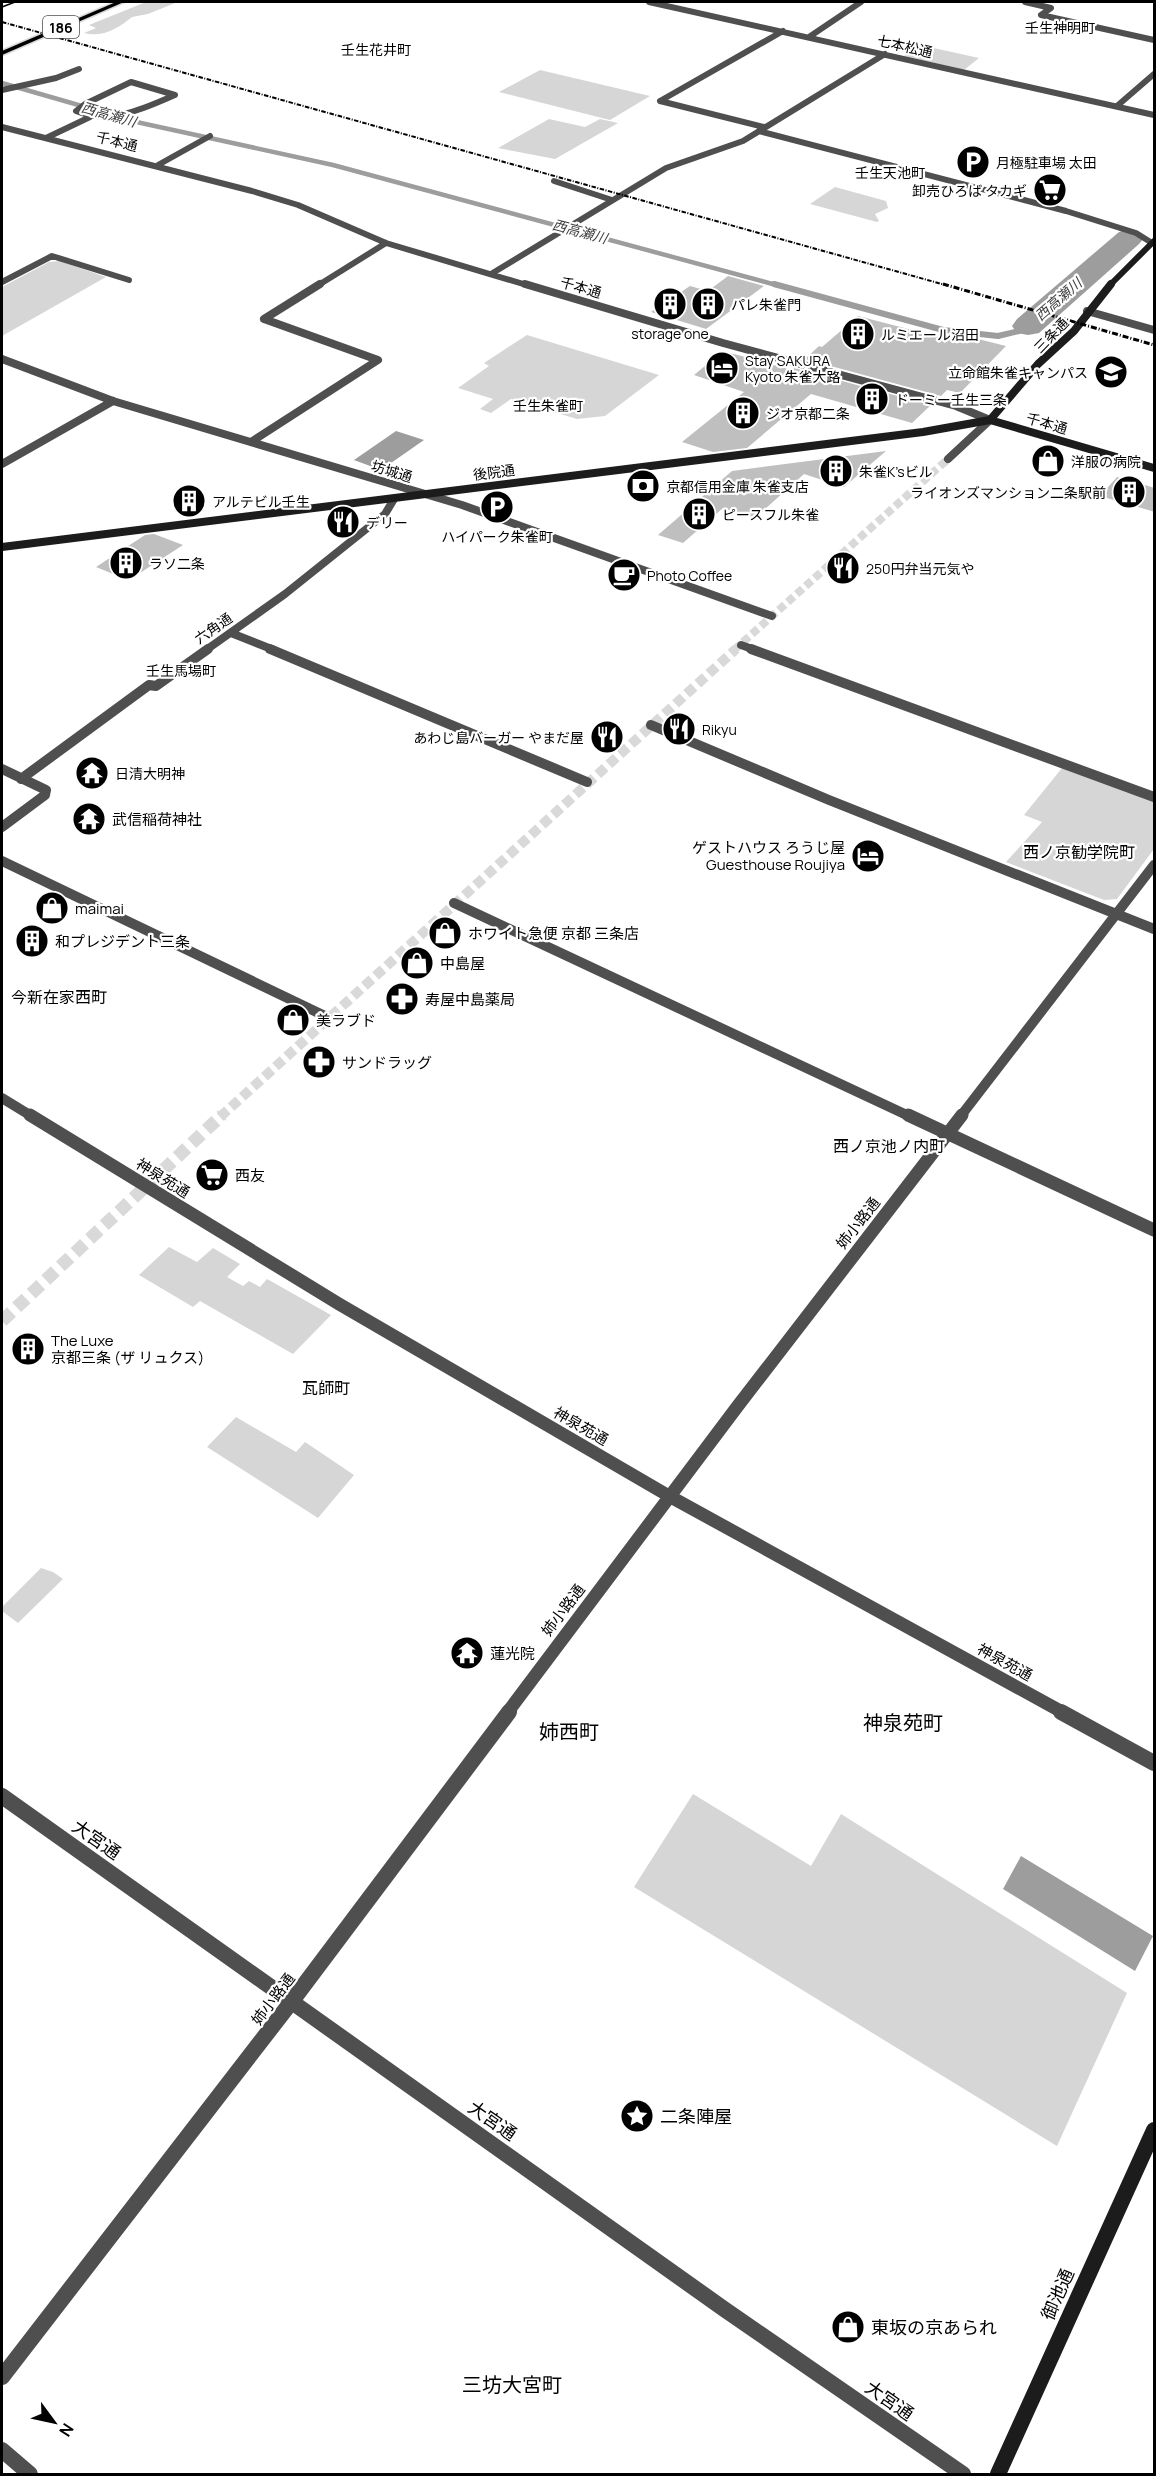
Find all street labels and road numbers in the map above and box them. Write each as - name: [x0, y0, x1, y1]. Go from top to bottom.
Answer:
- road number: 186: [43, 16, 79, 38]
- street label: 七本松通: [876, 30, 934, 62]
- street label: 千本通: [94, 127, 140, 155]
- street label: 千本通: [558, 272, 604, 302]
- street label: 三条通: [1030, 313, 1072, 357]
- street label: 千本通: [1024, 408, 1070, 438]
- street label: 坊城通: [369, 456, 415, 486]
- street label: 後院通: [472, 460, 516, 484]
- street label: 六角通: [190, 608, 236, 648]
- street label: 神泉苑通: [132, 1153, 194, 1203]
- street label: 姉小路通: [831, 1193, 885, 1253]
- street label: 神泉苑通: [550, 1402, 612, 1450]
- street label: 姉小路通: [537, 1580, 589, 1640]
- street label: 神泉苑通: [974, 1638, 1036, 1686]
- street label: 大宮通: [68, 1814, 126, 1864]
- street label: 姉小路通: [247, 1969, 299, 2029]
- street label: 大宮通: [464, 2095, 522, 2145]
- street label: 御池通: [1035, 2264, 1079, 2324]
- street label: 大宮通: [861, 2375, 919, 2425]

